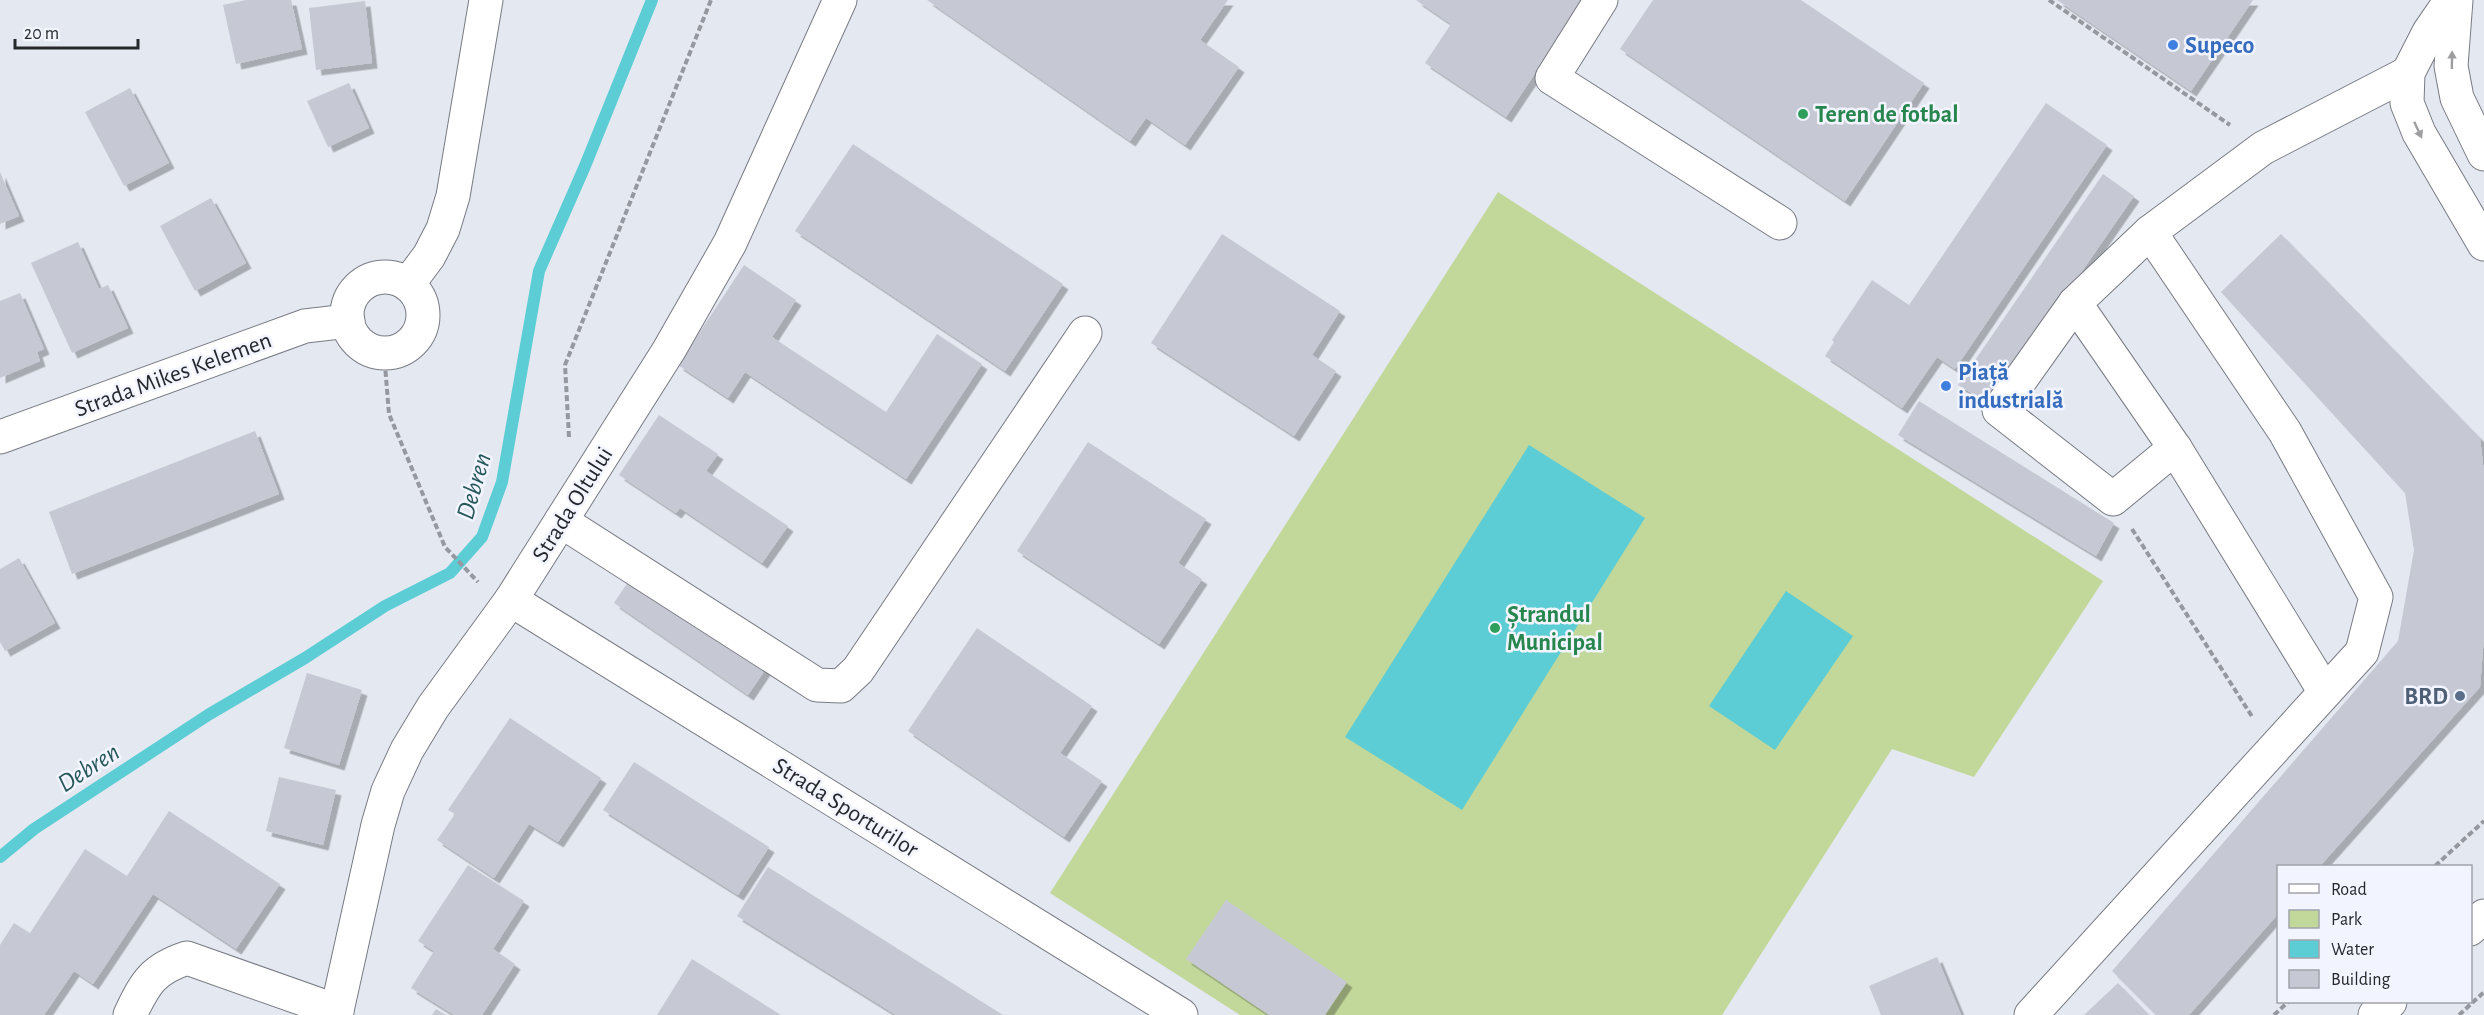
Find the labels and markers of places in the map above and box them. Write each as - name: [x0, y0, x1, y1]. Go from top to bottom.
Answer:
- place label: Supeco: [2185, 34, 2254, 58]
- marker: Supeco: [2166, 38, 2180, 52]
- place label: Teren de fotbal: [1815, 103, 1959, 127]
- marker: Teren de fotbal: [1796, 107, 1810, 121]
- place label: Piață industrială: [1958, 361, 2063, 413]
- marker: Piață industrială: [1939, 379, 1953, 393]
- place label: Ștrandul Municipal: [1507, 603, 1603, 655]
- marker: Ștrandul Municipal: [1488, 621, 1502, 635]
- place label: BRD: [2404, 685, 2448, 709]
- marker: BRD: [2453, 689, 2467, 703]

